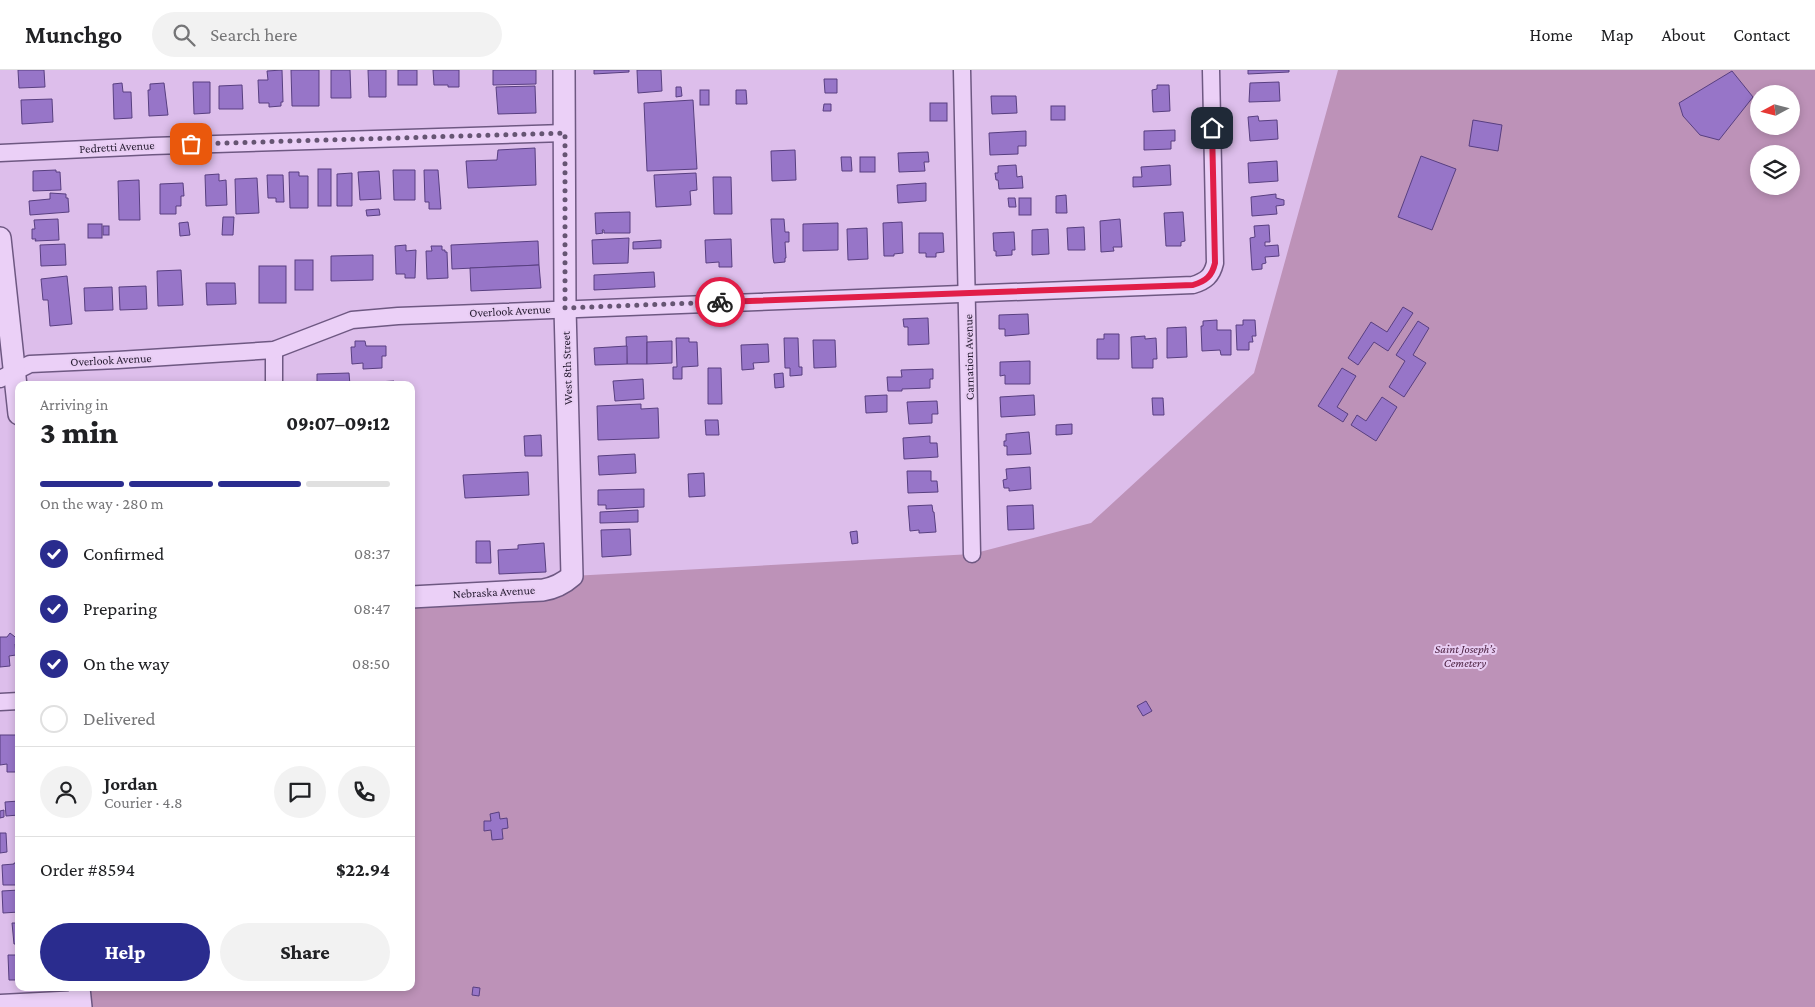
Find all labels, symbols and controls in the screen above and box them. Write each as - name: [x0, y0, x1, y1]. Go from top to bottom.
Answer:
- search box: [152, 12, 502, 57]
- text: Munchgo: [25, 21, 122, 48]
- icon: search: [170, 21, 198, 49]
- text: Search here: [210, 24, 297, 45]
- text: Home: [1530, 25, 1573, 45]
- text: Map: [1601, 25, 1633, 45]
- text: About: [1661, 25, 1705, 45]
- text: Contact: [1733, 25, 1790, 45]
- north arrow: [1750, 85, 1800, 135]
- map controls: [1750, 85, 1800, 195]
- pin: [1191, 107, 1233, 149]
- icon: home: [1198, 114, 1226, 142]
- pin: [170, 123, 212, 165]
- icon: bag: [177, 130, 205, 158]
- street label: Pedretti Avenue: [79, 138, 155, 156]
- button: layers: [1750, 145, 1800, 195]
- courier: [695, 277, 745, 327]
- icon: bike: [706, 288, 734, 316]
- street label: Overlook Avenue: [469, 302, 551, 320]
- street label: Carnation Avenue: [961, 314, 977, 400]
- street label: West 8th Street: [559, 330, 575, 405]
- street label: Overlook Avenue: [70, 351, 152, 369]
- text: Arriving in: [40, 396, 108, 413]
- text: 09:07–09:12: [286, 413, 390, 434]
- text: 3 min: [40, 414, 118, 450]
- text: On the way · 280 m: [40, 495, 164, 512]
- icon: check: [40, 540, 68, 568]
- text: Confirmed: [83, 543, 164, 564]
- text: 08:37: [354, 545, 390, 562]
- street label: Nebraska Avenue: [453, 583, 535, 601]
- icon: check: [40, 595, 68, 623]
- text: Preparing: [83, 598, 157, 619]
- text: 08:47: [354, 600, 390, 617]
- park label: Saint Joseph’s Cemetery: [1435, 642, 1496, 670]
- icon: check: [40, 650, 68, 678]
- text: On the way: [83, 653, 169, 674]
- text: 08:50: [352, 655, 390, 672]
- text: Delivered: [83, 708, 156, 729]
- button: person: [40, 766, 92, 818]
- button: chat: [274, 766, 326, 818]
- button: phone: [338, 766, 390, 818]
- text: Jordan: [104, 773, 158, 794]
- text: Courier · 4.8: [104, 794, 183, 811]
- text: Order #8594: [40, 859, 135, 880]
- text: $22.94: [336, 859, 390, 880]
- button: Help: [40, 923, 210, 981]
- button: Share: [220, 923, 390, 981]

